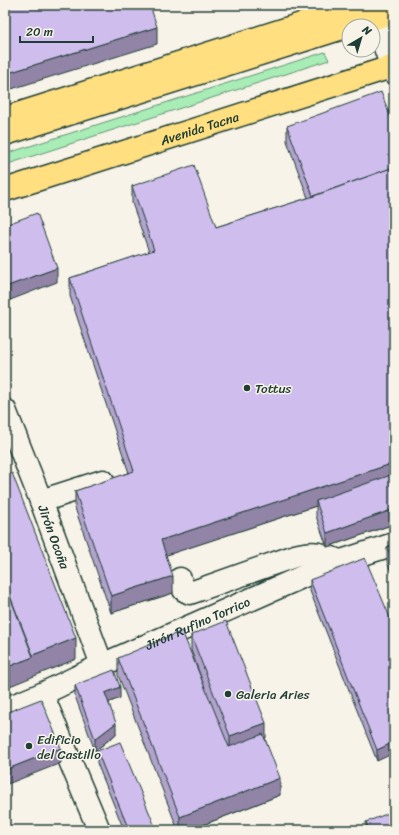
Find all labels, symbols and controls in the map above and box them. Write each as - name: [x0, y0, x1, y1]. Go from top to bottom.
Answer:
- scale bar: [20, 18, 93, 44]
- north arrow: [341, 18, 381, 58]
- text: N: [357, 20, 376, 41]
- text: 20 m: [26, 21, 53, 43]
- street label: Avenida Tacna: [156, 105, 242, 152]
- place label: Tottus: [255, 377, 292, 400]
- marker: Tottus: [242, 383, 252, 393]
- street label: Jirón Ocoña: [31, 500, 77, 573]
- street label: Jirón Rufino Torrico: [141, 589, 254, 657]
- place label: Galeria Aries: [236, 683, 311, 706]
- marker: Galeria Aries: [223, 689, 233, 699]
- place label: Edificio del Castillo: [37, 728, 101, 766]
- marker: Edificio del Castillo: [24, 741, 34, 751]

